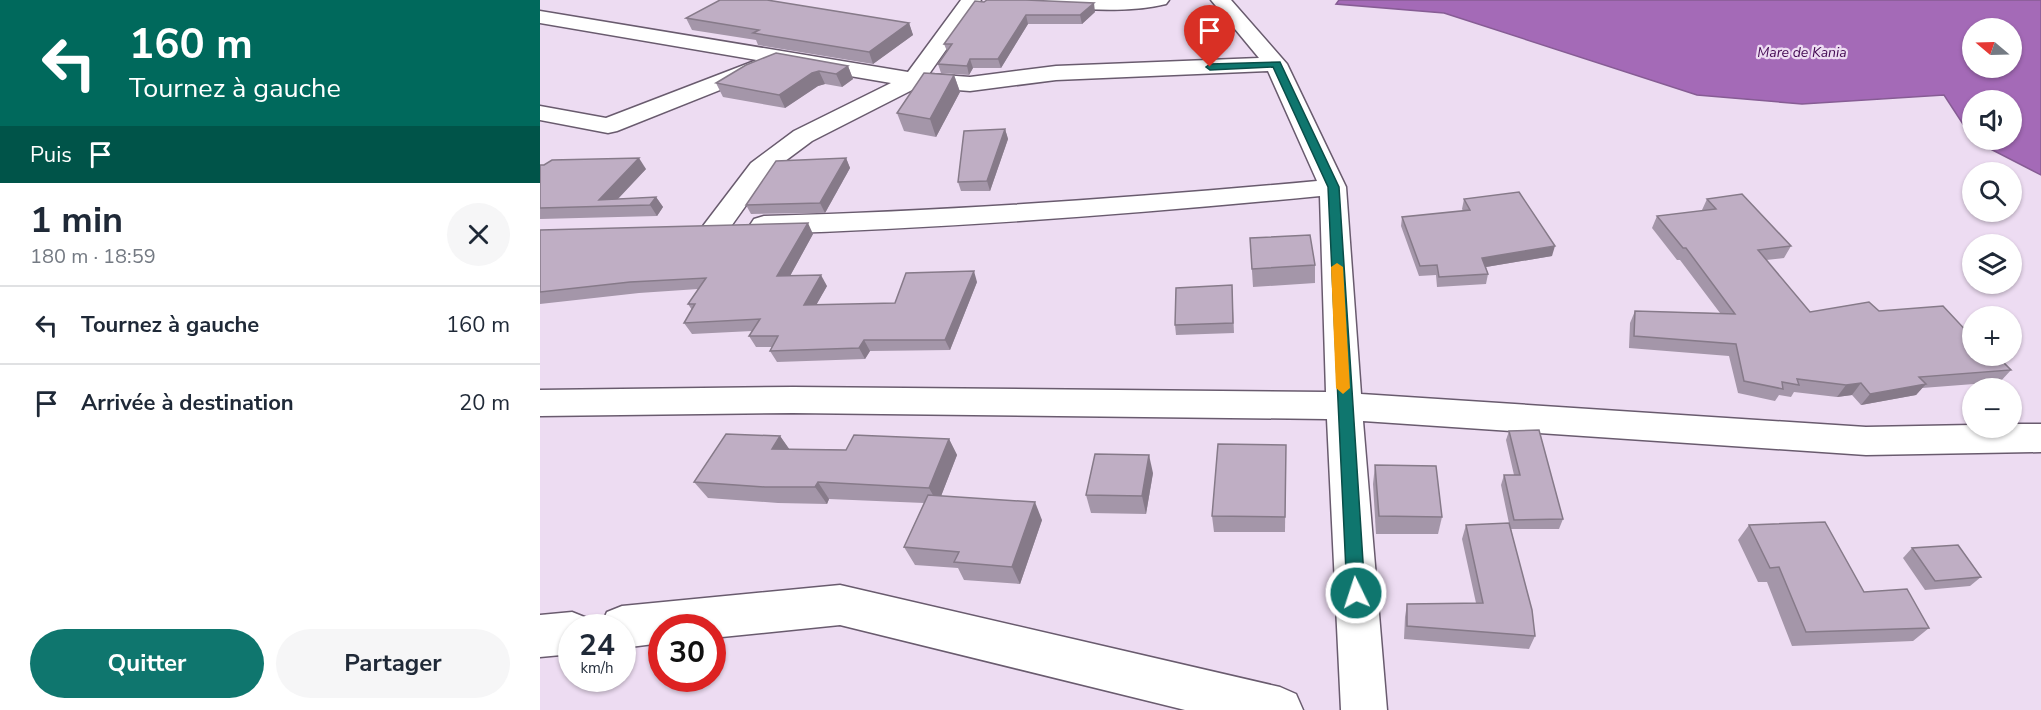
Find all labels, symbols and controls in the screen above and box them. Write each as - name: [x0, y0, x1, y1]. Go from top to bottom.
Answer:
- pin: [1184, 5, 1235, 67]
- icon: arrive: [1193, 14, 1226, 47]
- text: 160 m: [129, 16, 253, 73]
- north arrow: [1962, 18, 2022, 78]
- map controls: [1962, 18, 2022, 438]
- icon: left: [30, 24, 108, 102]
- water label: Mare de Kania: [1757, 43, 1847, 62]
- text: Tournez à gauche: [129, 70, 341, 107]
- button: sound: [1962, 90, 2022, 150]
- icon: arrive: [84, 138, 117, 171]
- text: Puis: [30, 140, 72, 170]
- button: search: [1962, 162, 2022, 222]
- text: 1 min: [30, 196, 123, 245]
- button: close: [447, 203, 510, 266]
- button: layers: [1962, 234, 2022, 294]
- text: 180 m · 18:59: [30, 243, 156, 270]
- button: +: [1962, 306, 2022, 366]
- icon: left: [30, 309, 63, 342]
- text: Tournez à gauche: [81, 310, 259, 340]
- text: 160 m: [446, 310, 510, 340]
- button: −: [1962, 378, 2022, 438]
- icon: arrive: [30, 387, 63, 420]
- text: Arrivée à destination: [81, 388, 294, 418]
- text: 20 m: [459, 388, 510, 418]
- position arrow: [1324, 561, 1388, 625]
- speed limit sign: 30: [648, 614, 726, 692]
- text: 24: [579, 625, 615, 666]
- button: Quitter: [30, 629, 264, 698]
- button: Partager: [276, 629, 510, 698]
- text: km/h: [580, 658, 614, 678]

